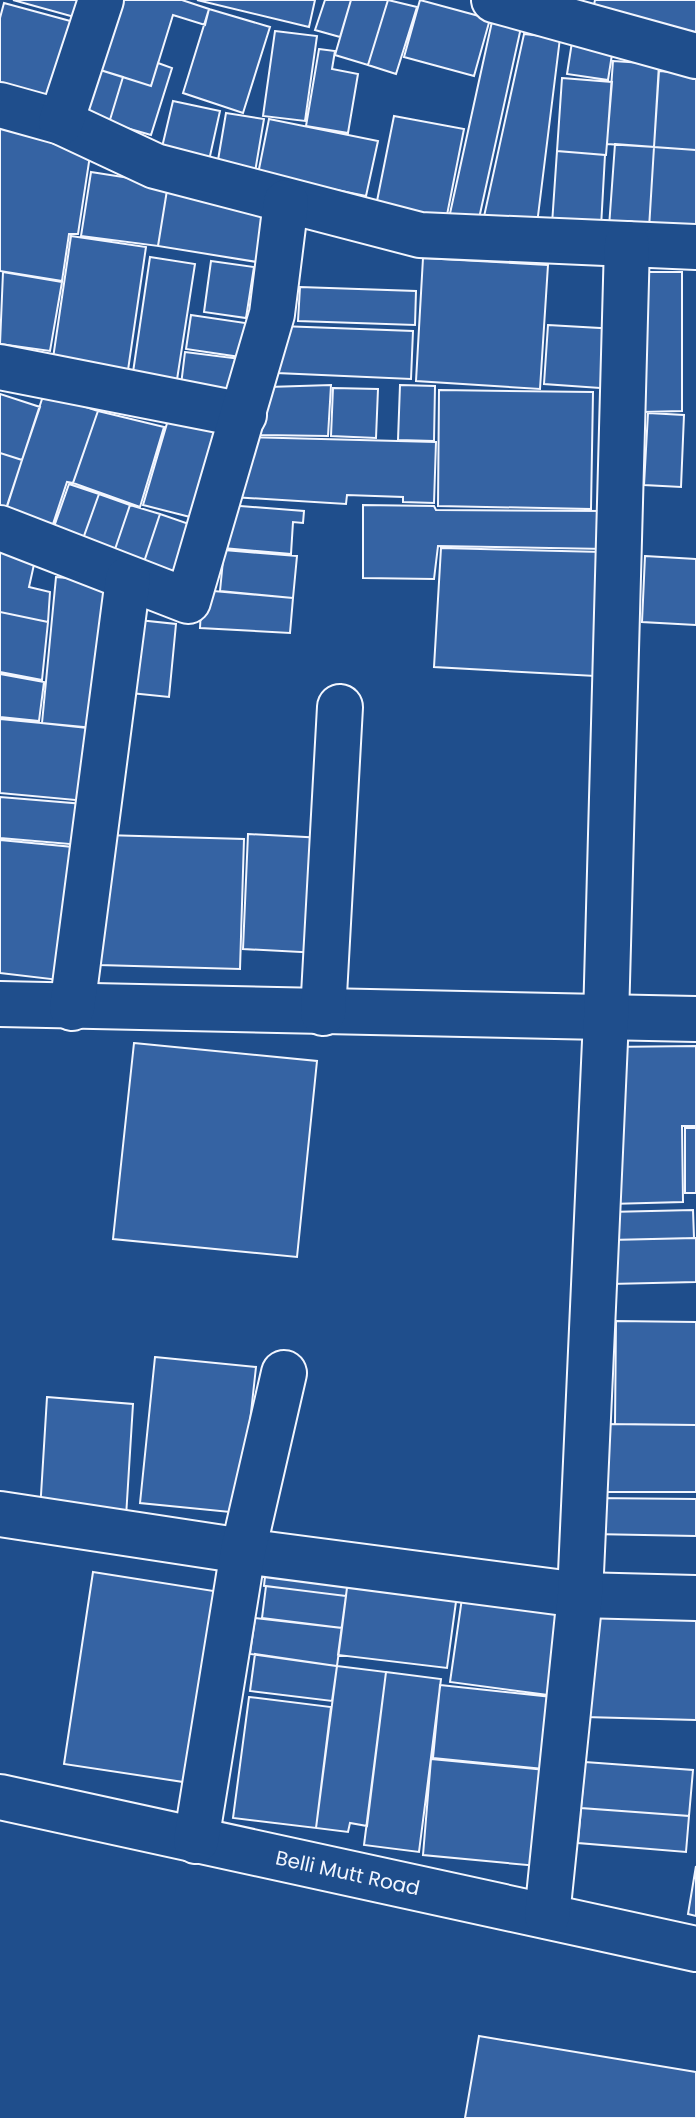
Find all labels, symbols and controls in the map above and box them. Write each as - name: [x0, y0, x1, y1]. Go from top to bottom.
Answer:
- street label: Belli Mutt Road: [273, 1844, 422, 1902]

